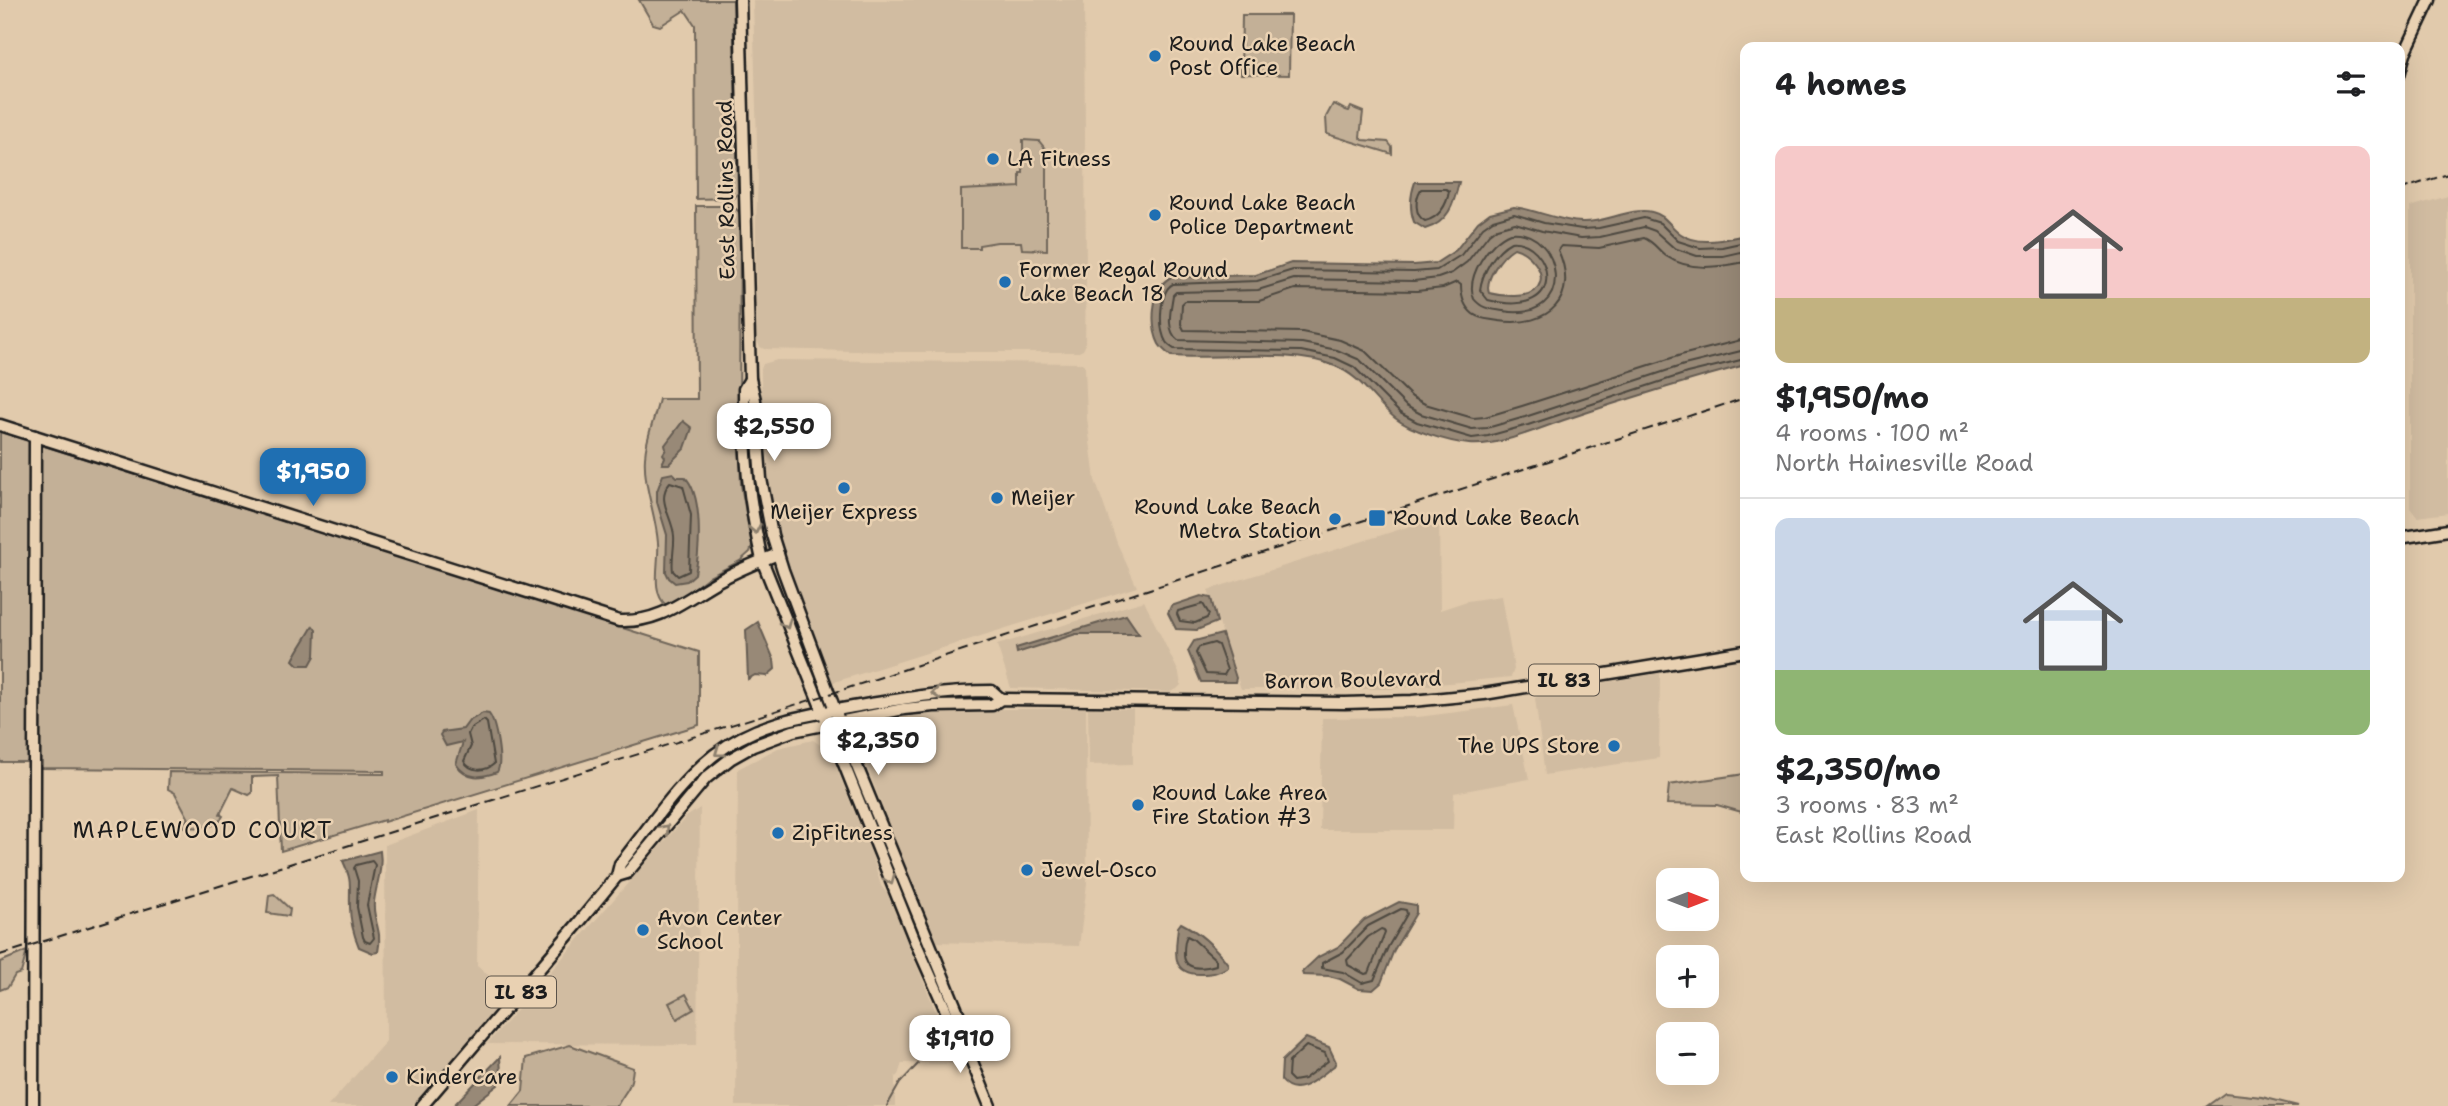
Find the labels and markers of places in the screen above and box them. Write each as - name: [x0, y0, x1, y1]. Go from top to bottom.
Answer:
- place label: Round Lake Beach Post Office: [1169, 30, 1356, 82]
- marker: Round Lake Beach Post Office: [1147, 48, 1163, 64]
- place label: LA Fitness: [1007, 145, 1111, 173]
- marker: LA Fitness: [985, 151, 1001, 167]
- place label: Round Lake Beach Police Department: [1169, 189, 1356, 241]
- marker: Round Lake Beach Police Department: [1147, 207, 1163, 223]
- place label: Former Regal Round Lake Beach 18: [1019, 256, 1228, 308]
- marker: Former Regal Round Lake Beach 18: [997, 274, 1013, 290]
- pin: $2,550: [717, 404, 831, 463]
- pin: $1,950: [256, 448, 370, 508]
- marker: Meijer Express: [836, 480, 852, 496]
- place label: Meijer: [1011, 484, 1075, 512]
- marker: Meijer: [989, 490, 1005, 506]
- place label: Round Lake Beach Metra Station: [1134, 493, 1321, 545]
- place label: Meijer Express: [770, 498, 918, 526]
- place label: Round Lake Beach: [1393, 504, 1580, 532]
- marker: Round Lake Beach: [1367, 508, 1387, 528]
- marker: Round Lake Beach Metra Station: [1327, 511, 1343, 527]
- pin: $2,350: [821, 718, 935, 777]
- place label: The UPS Store: [1458, 732, 1600, 760]
- marker: The UPS Store: [1606, 738, 1622, 754]
- place label: Round Lake Area Fire Station #3: [1152, 779, 1327, 831]
- marker: Round Lake Area Fire Station #3: [1130, 797, 1146, 813]
- place label: ZipFitness: [792, 819, 893, 847]
- marker: ZipFitness: [770, 825, 786, 841]
- place label: Jewel-Osco: [1041, 856, 1157, 884]
- marker: Jewel-Osco: [1019, 862, 1035, 878]
- place label: Avon Center School: [657, 904, 782, 956]
- marker: Avon Center School: [635, 922, 651, 938]
- pin: $1,910: [903, 1016, 1017, 1075]
- place label: KinderCare: [406, 1063, 518, 1091]
- marker: KinderCare: [384, 1069, 400, 1085]

